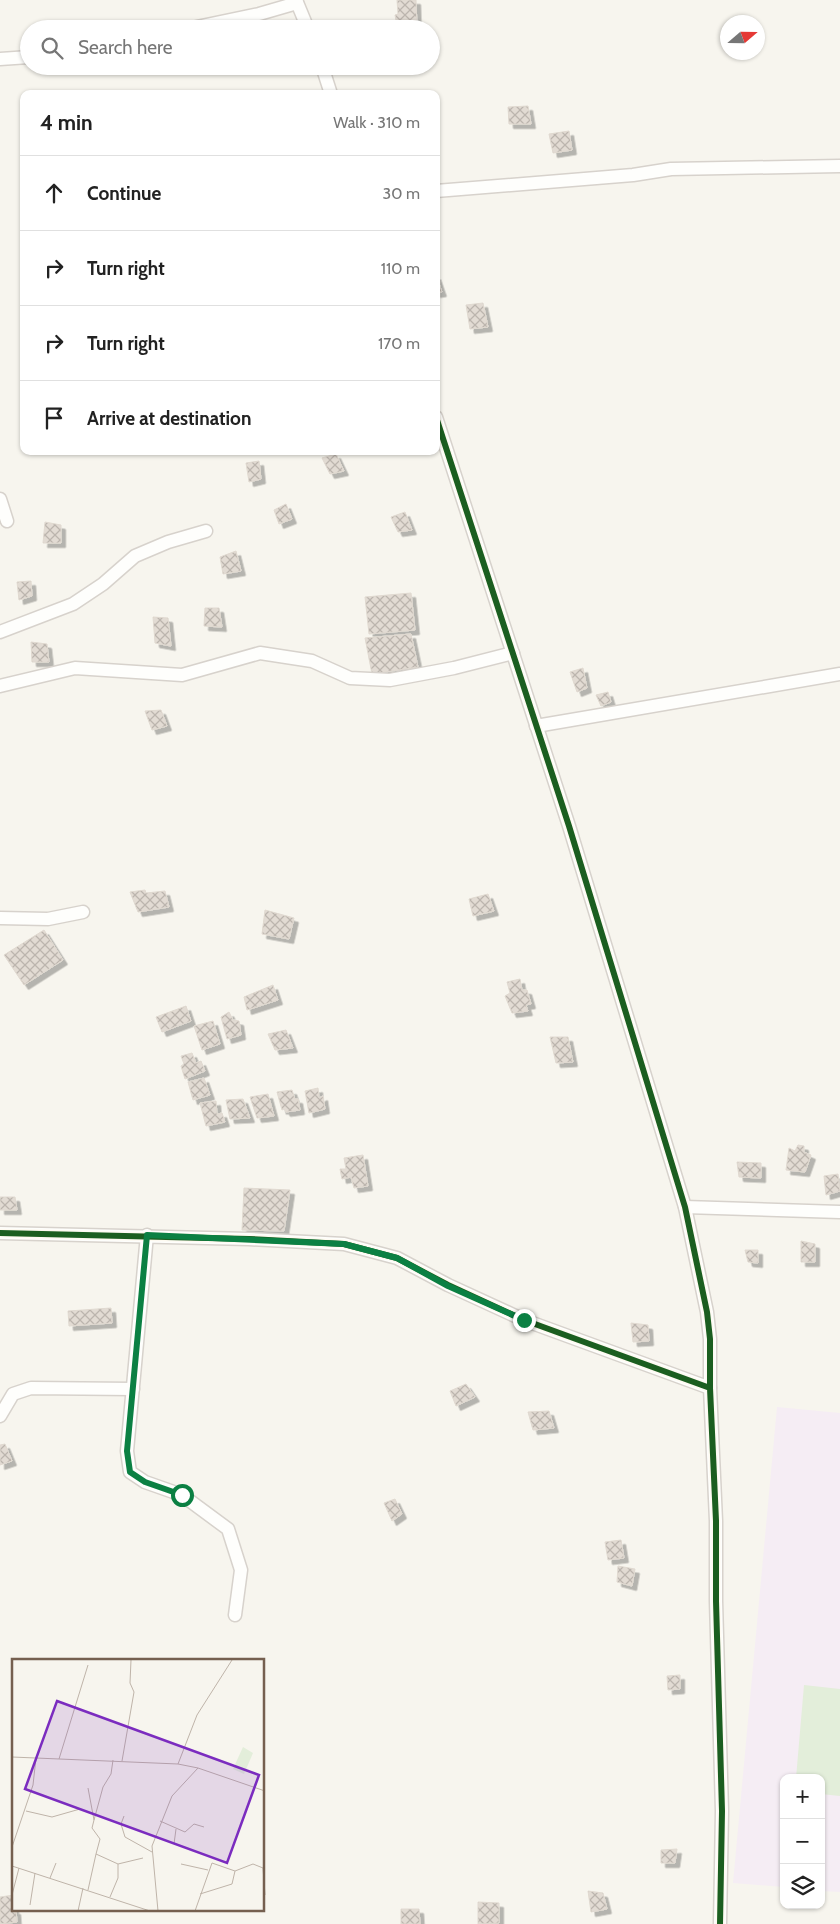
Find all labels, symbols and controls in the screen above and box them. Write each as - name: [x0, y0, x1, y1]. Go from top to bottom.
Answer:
- north arrow: [720, 15, 765, 60]
- search box: [20, 20, 440, 75]
- icon: search: [38, 34, 66, 62]
- text: Search here: [78, 36, 172, 59]
- text: 4 min: [40, 110, 93, 135]
- text: Walk · 310 m: [333, 113, 420, 132]
- icon: ahead: [40, 179, 68, 207]
- text: Continue: [87, 182, 161, 205]
- text: 30 m: [383, 184, 420, 203]
- icon: right: [40, 254, 68, 282]
- text: Turn right: [87, 257, 165, 280]
- text: 110 m: [381, 259, 420, 278]
- icon: right: [40, 329, 68, 357]
- text: Turn right: [87, 332, 165, 355]
- text: 170 m: [378, 334, 420, 353]
- icon: arrive: [40, 404, 68, 432]
- text: Arrive at destination: [87, 407, 251, 430]
- route end: [513, 1309, 536, 1332]
- route start: [171, 1484, 194, 1507]
- inset map: [12, 1659, 265, 1912]
- map controls: [780, 1774, 825, 1909]
- button: +: [780, 1774, 825, 1819]
- button: −: [780, 1819, 825, 1864]
- button: layers: [780, 1864, 825, 1909]

